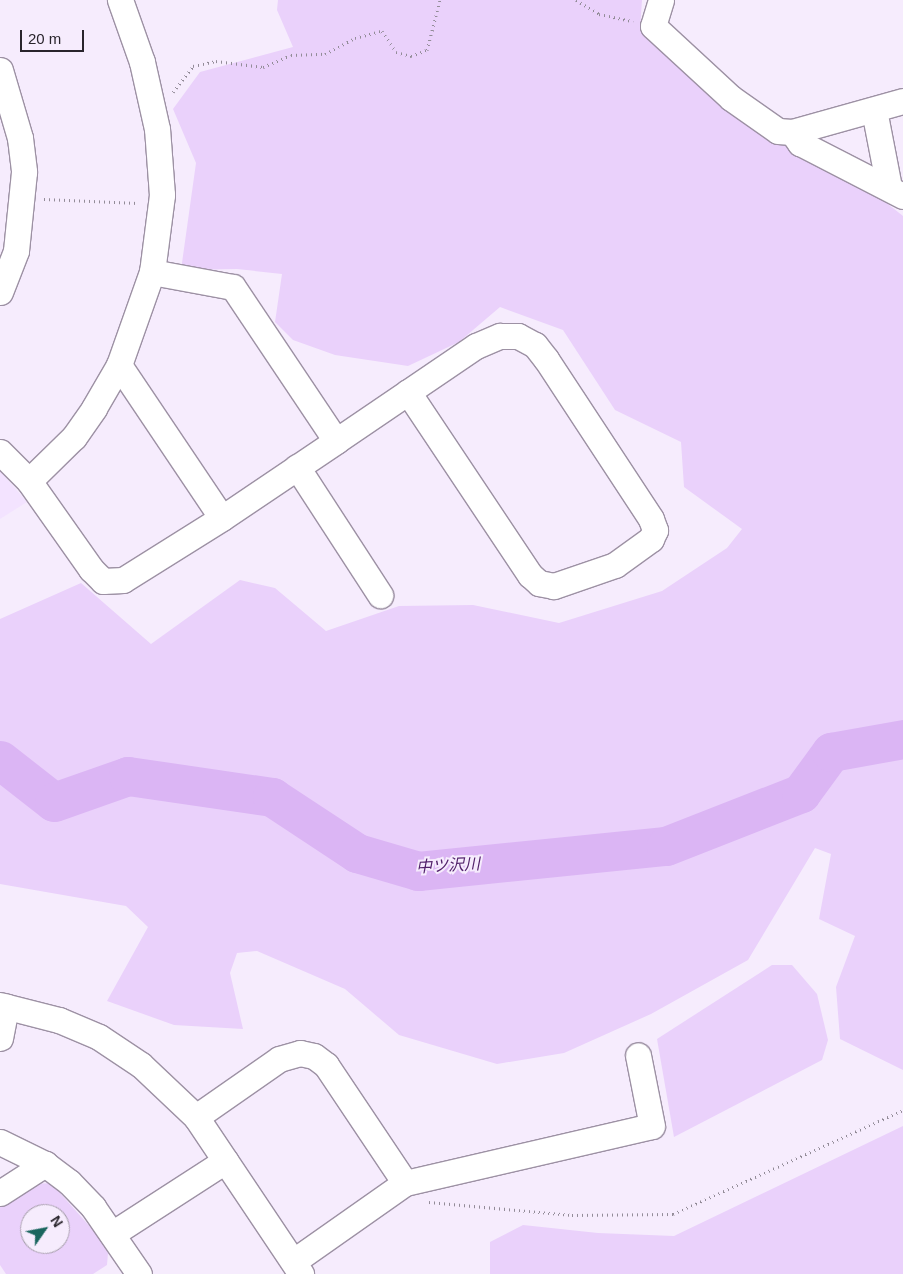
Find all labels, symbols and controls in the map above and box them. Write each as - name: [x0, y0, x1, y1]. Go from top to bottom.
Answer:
- scale bar: [22, 20, 86, 52]
- text: 20 m: [28, 30, 61, 47]
- water label: 中ツ沢川: [416, 855, 480, 877]
- north arrow: [20, 1204, 70, 1254]
- text: N: [47, 1213, 66, 1230]

